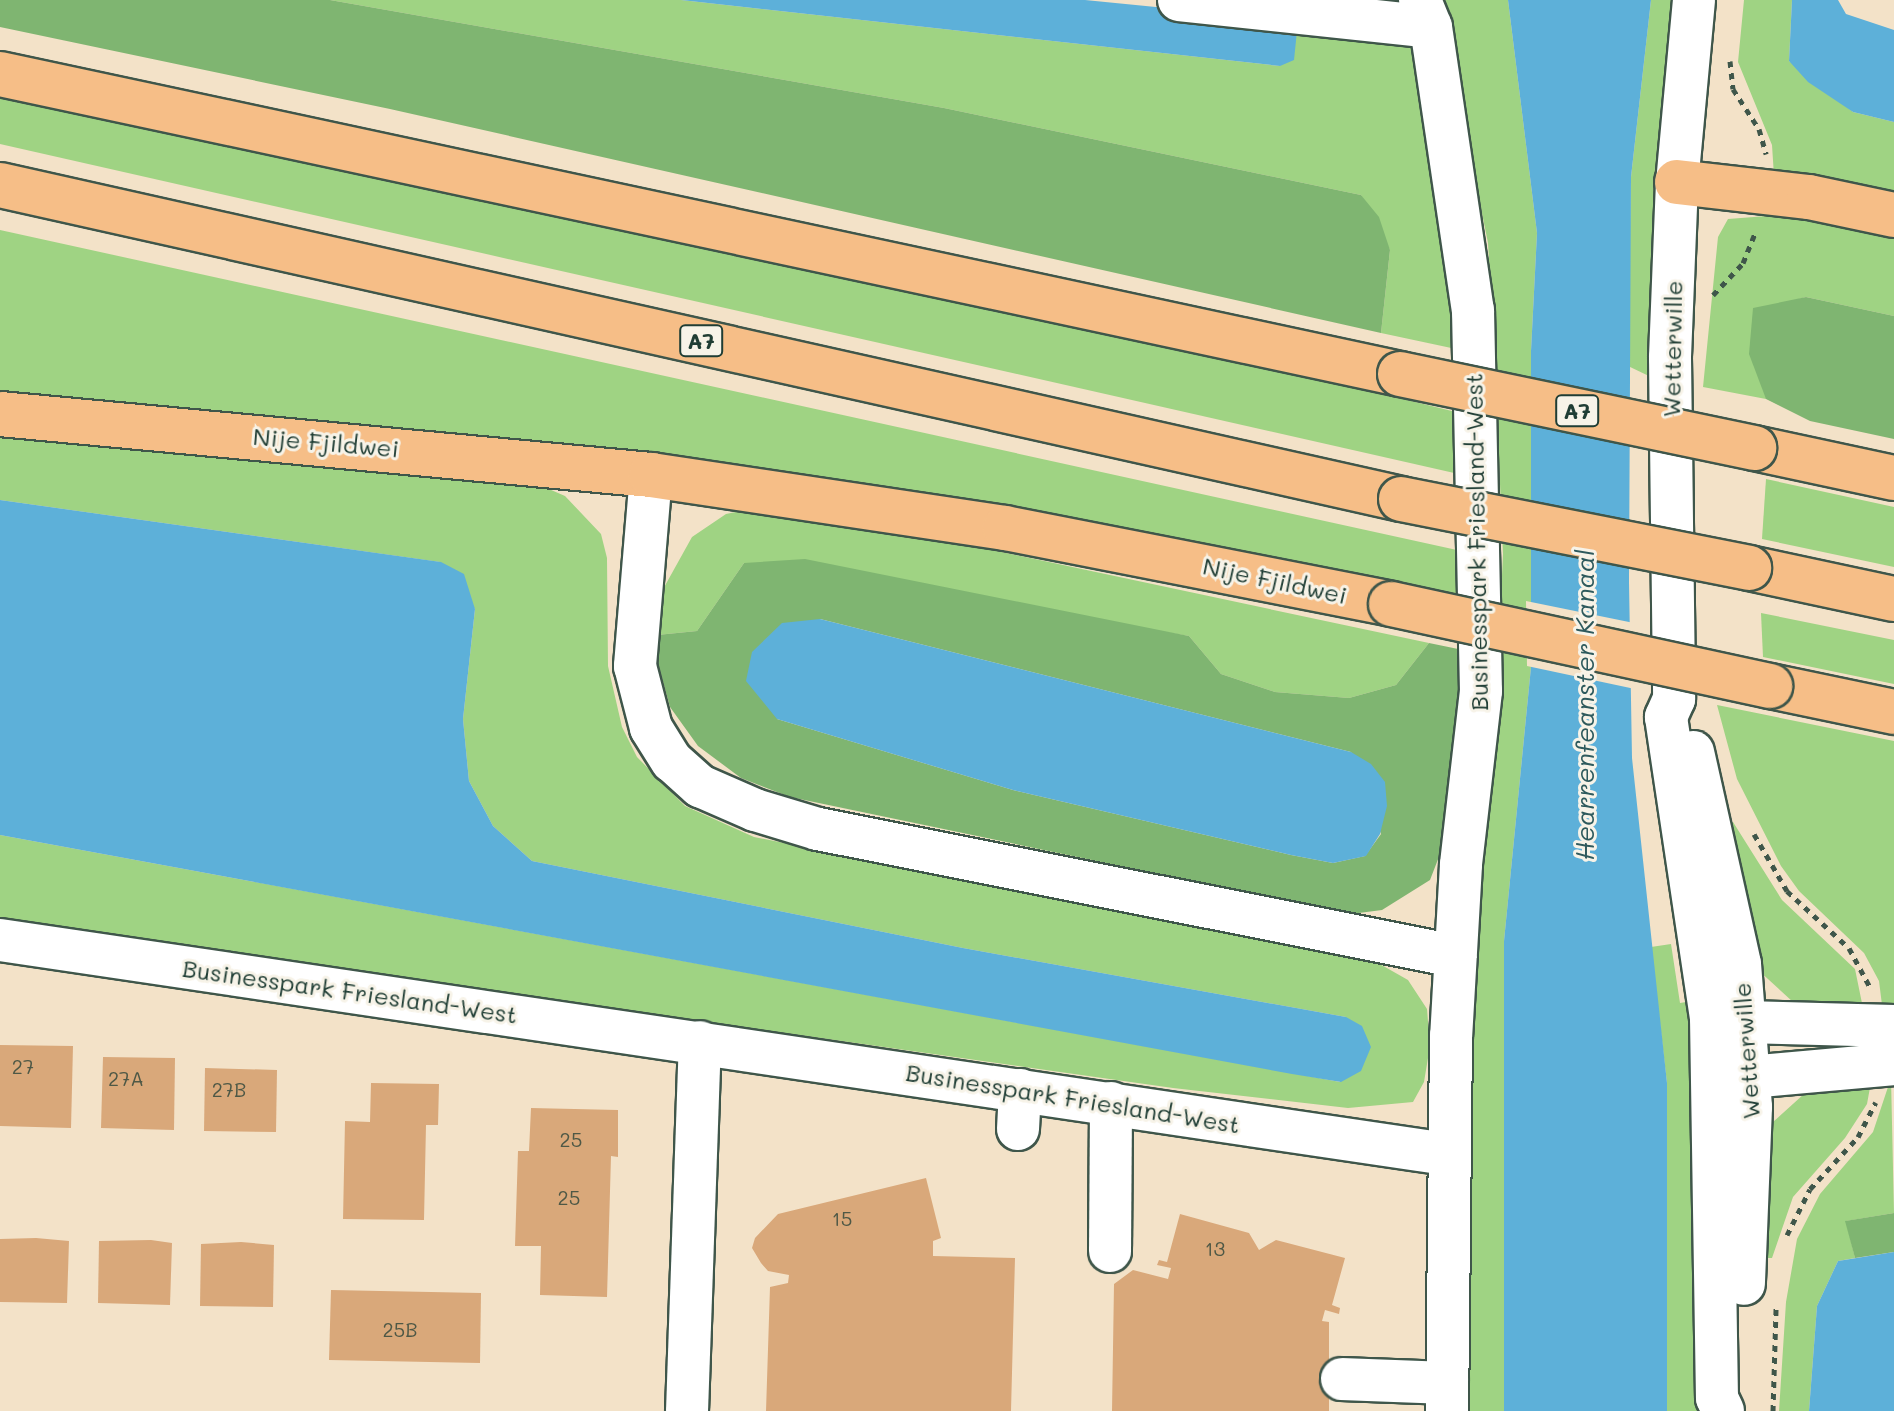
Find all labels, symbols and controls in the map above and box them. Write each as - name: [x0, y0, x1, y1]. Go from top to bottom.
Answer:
- street label: Wetterwille: [1656, 280, 1688, 418]
- road number: A7: [679, 323, 723, 359]
- street label: Businesspark Friesland-West: [1459, 373, 1493, 711]
- road number: A7: [1555, 393, 1599, 429]
- street label: Nije Fjildwei: [252, 421, 400, 463]
- water label: Hearrenfeanster Kanaal: [1569, 549, 1601, 861]
- street label: Nije Fjildwei: [1200, 551, 1350, 609]
- street label: Businesspark Friesland-West: [181, 953, 519, 1029]
- street label: Wetterwille: [1727, 982, 1765, 1120]
- house number: 27: [12, 1054, 34, 1078]
- street label: Businesspark Friesland-West: [904, 1057, 1242, 1139]
- house number: 27A: [108, 1066, 144, 1090]
- house number: 27B: [212, 1077, 246, 1101]
- house number: 25: [560, 1127, 582, 1151]
- house number: 25: [558, 1185, 580, 1209]
- house number: 15: [832, 1206, 852, 1230]
- house number: 13: [1205, 1236, 1225, 1260]
- house number: 25B: [382, 1317, 418, 1341]

